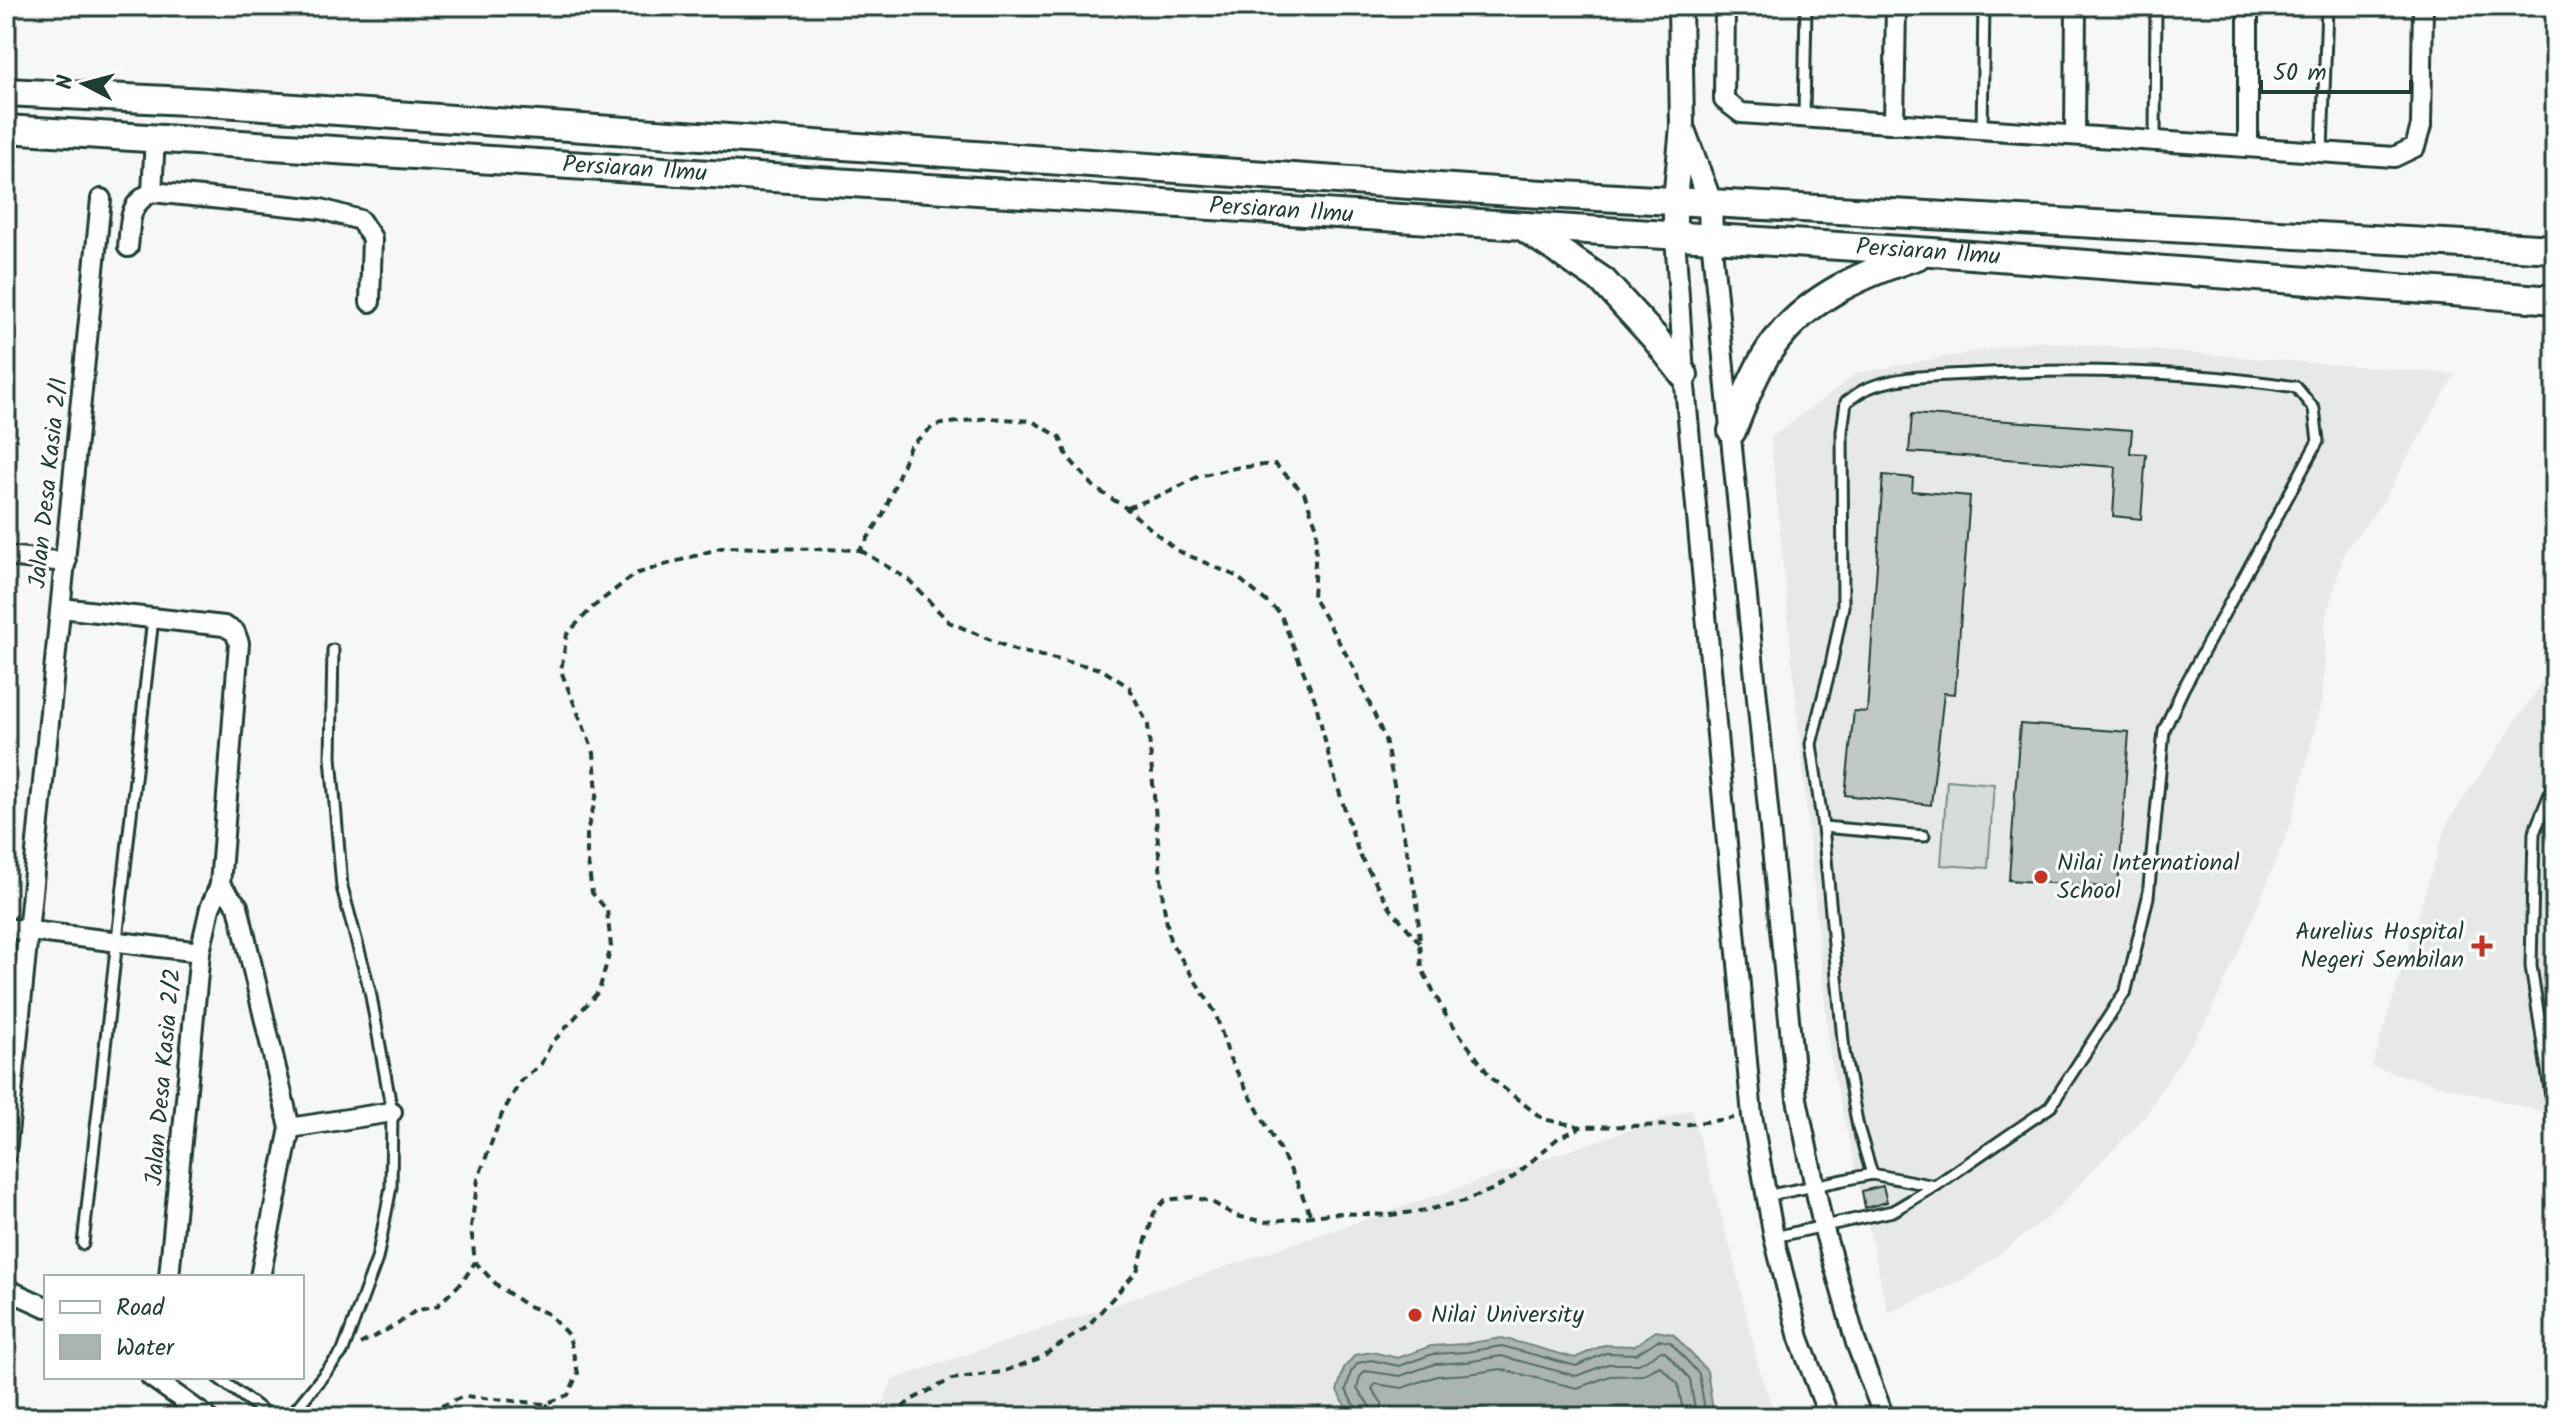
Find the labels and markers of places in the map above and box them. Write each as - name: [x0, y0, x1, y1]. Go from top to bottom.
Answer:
- place label: Nilai International School: [2057, 844, 2240, 911]
- marker: Nilai International School: [2032, 868, 2050, 886]
- place label: Aurelius Hospital Negeri Sembilan: [2295, 913, 2464, 980]
- marker: Aurelius Hospital Negeri Sembilan: [2471, 935, 2493, 957]
- place label: Nilai University: [1431, 1296, 1584, 1335]
- marker: Nilai University: [1406, 1306, 1424, 1324]

